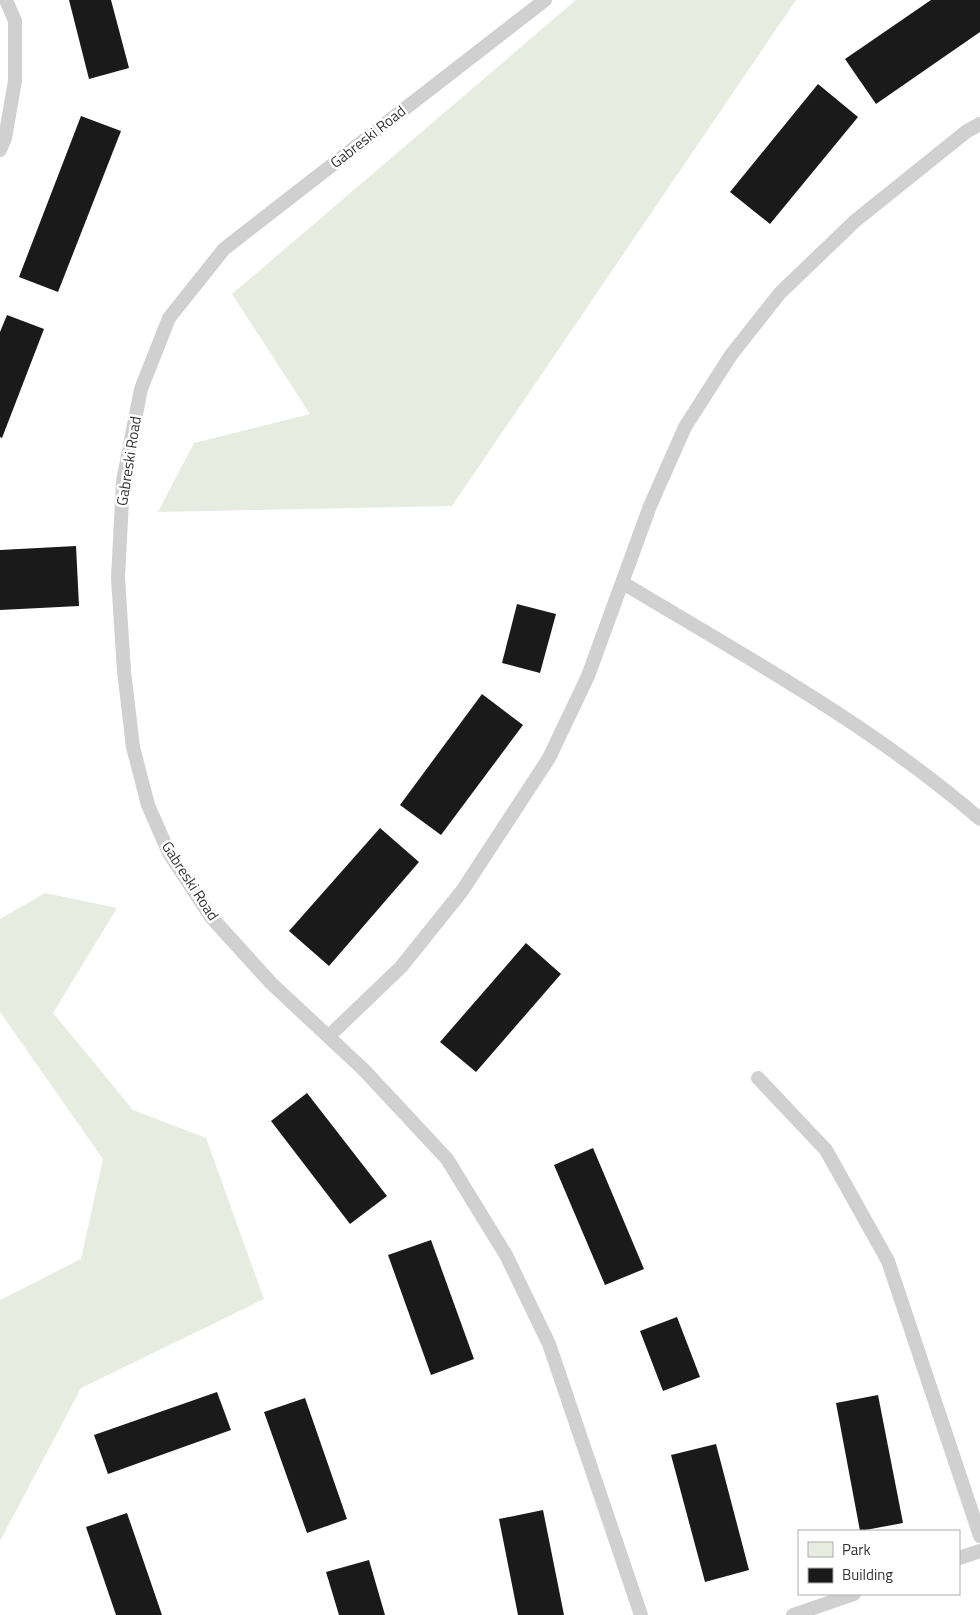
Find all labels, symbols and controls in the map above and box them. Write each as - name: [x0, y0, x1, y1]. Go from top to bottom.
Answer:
- street label: Gabreski Road: [325, 100, 410, 174]
- street label: Gabreski Road: [110, 414, 147, 507]
- street label: Gabreski Road: [156, 837, 225, 925]
- legend: [798, 1530, 960, 1595]
- text: Park: [842, 1538, 871, 1561]
- text: Building: [842, 1563, 893, 1586]

